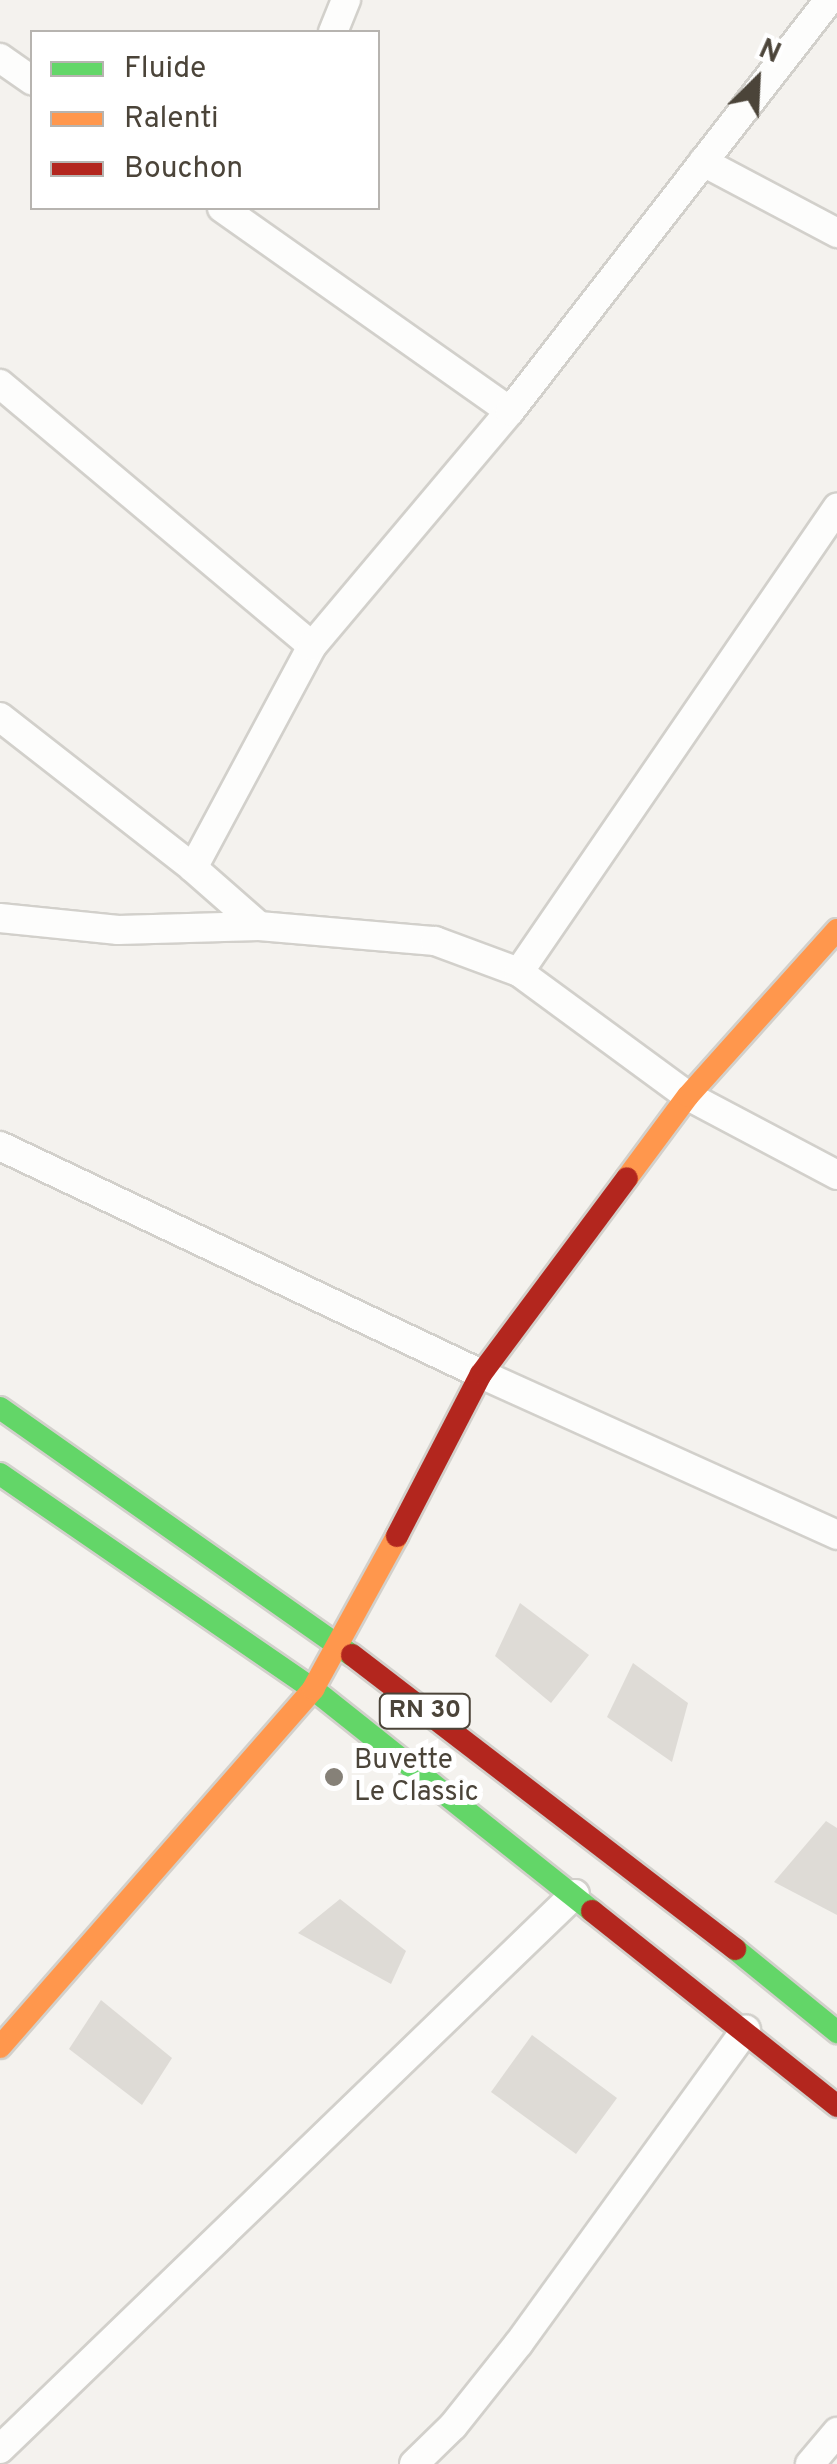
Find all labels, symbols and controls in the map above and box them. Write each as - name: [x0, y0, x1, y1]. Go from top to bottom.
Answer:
- legend: [30, 30, 380, 210]
- north arrow: [707, 30, 807, 130]
- text: N: [753, 32, 786, 73]
- text: Fluide: [124, 51, 206, 88]
- text: Ralenti: [124, 101, 219, 138]
- text: Bouchon: [124, 151, 243, 188]
- road number: RN 30: [378, 1691, 472, 1731]
- place label: Buvette Le Classic: [354, 1744, 479, 1810]
- marker: Buvette Le Classic: [323, 1766, 345, 1788]

